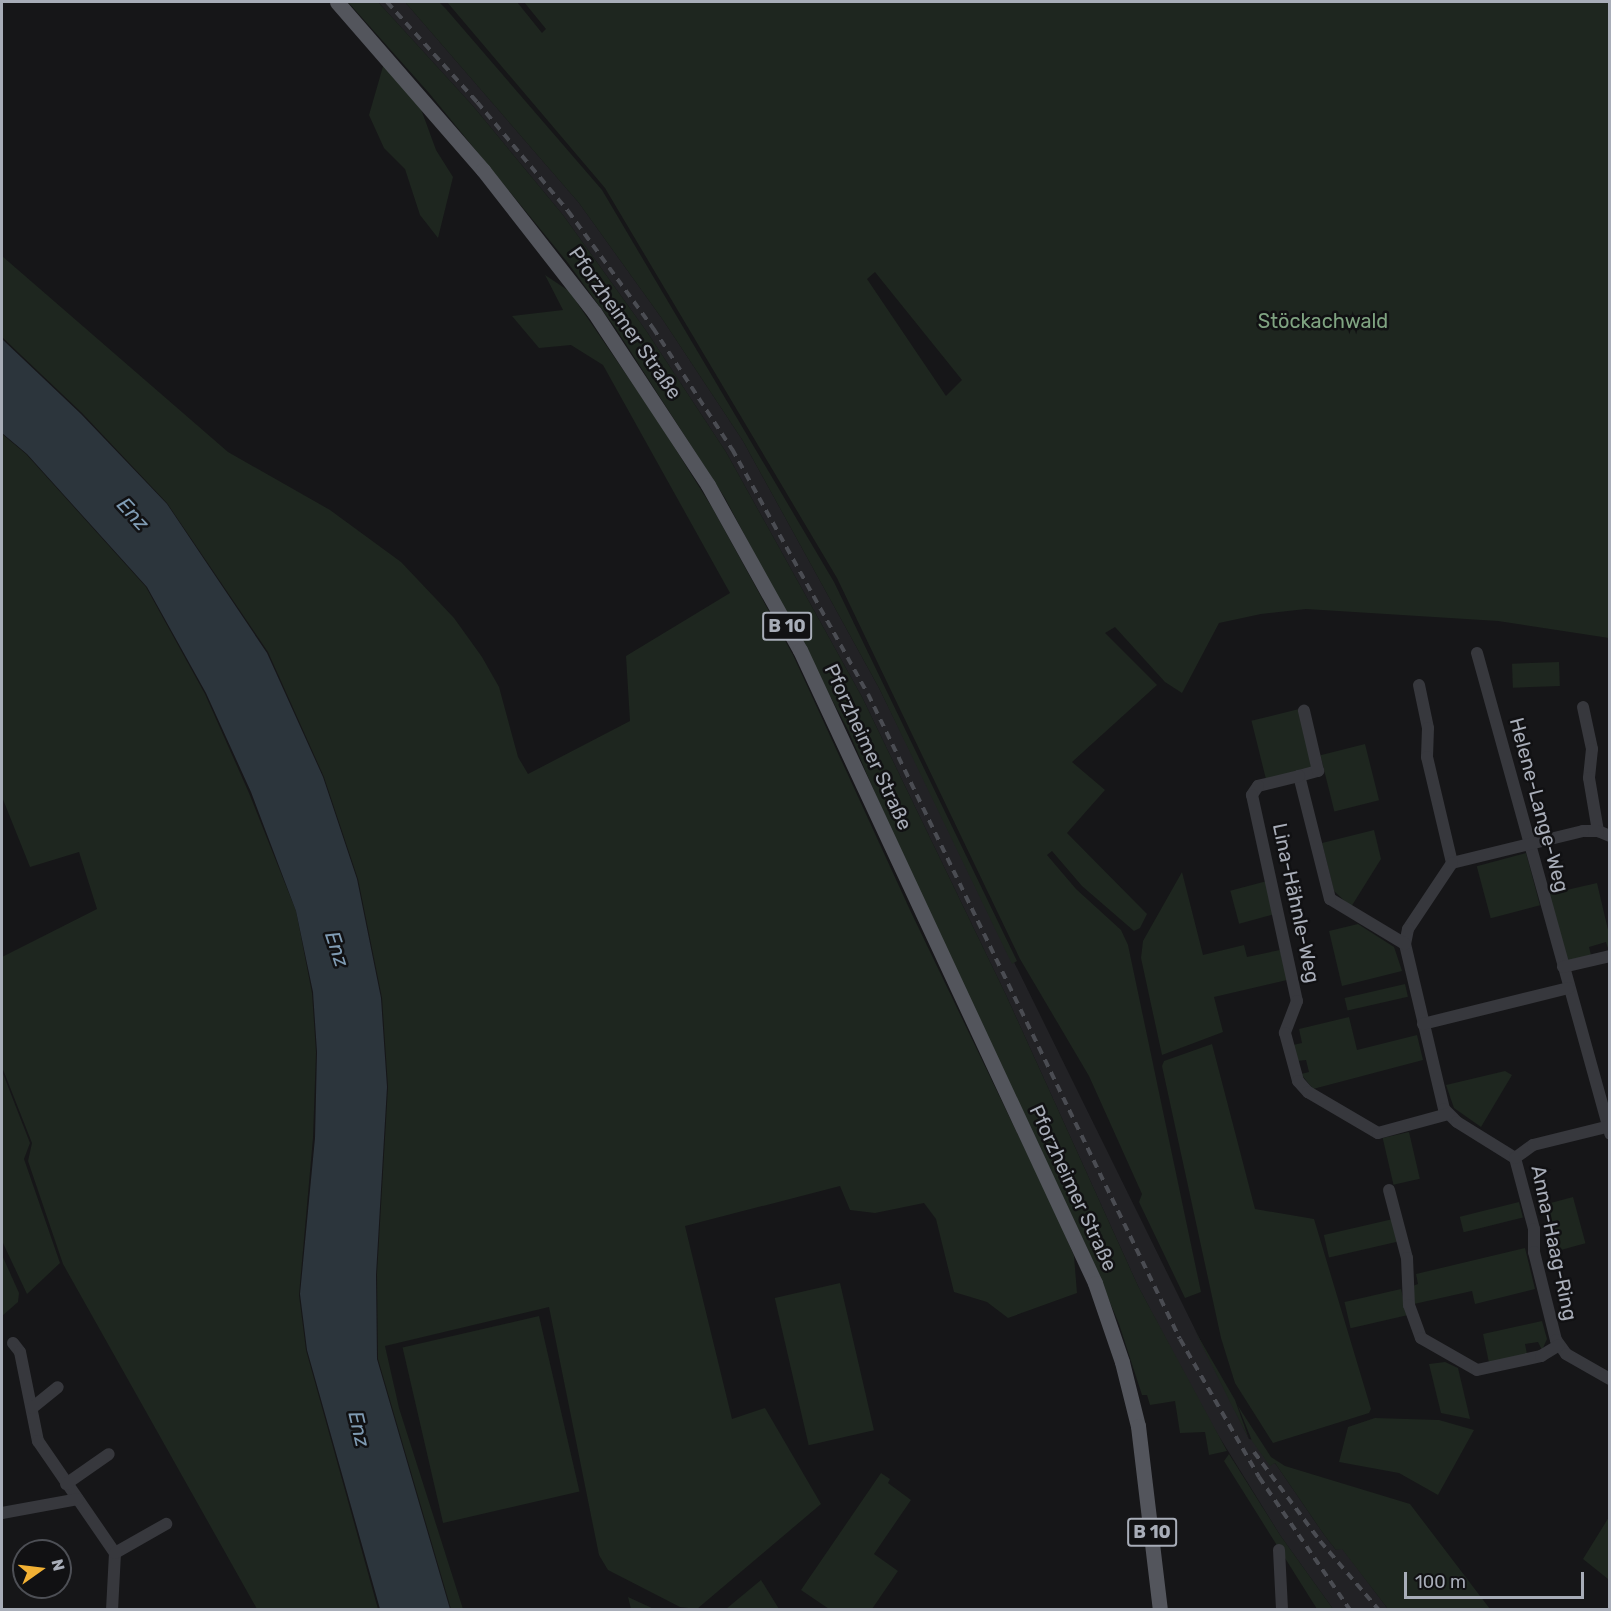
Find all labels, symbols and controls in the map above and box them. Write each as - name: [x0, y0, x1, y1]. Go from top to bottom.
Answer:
- street label: Pforzheimer Straße: [563, 242, 687, 404]
- park label: Stöckachwald: [1258, 309, 1388, 333]
- water label: Enz: [111, 492, 155, 536]
- road number: B 10: [762, 611, 812, 641]
- street label: Pforzheimer Straße: [819, 660, 917, 834]
- street label: Helene-Lange-Weg: [1504, 715, 1574, 895]
- street label: Lina-Hähnle-Weg: [1267, 821, 1325, 985]
- water label: Enz: [319, 928, 355, 970]
- street label: Pforzheimer Straße: [1024, 1101, 1122, 1275]
- street label: Anna-Haag-Ring: [1526, 1163, 1582, 1323]
- water label: Enz: [343, 1409, 375, 1449]
- road number: B 10: [1126, 1517, 1178, 1547]
- north arrow: [12, 1539, 72, 1599]
- text: N: [47, 1557, 69, 1573]
- scale bar: [1407, 1560, 1587, 1598]
- text: 100 m: [1415, 1571, 1466, 1593]

